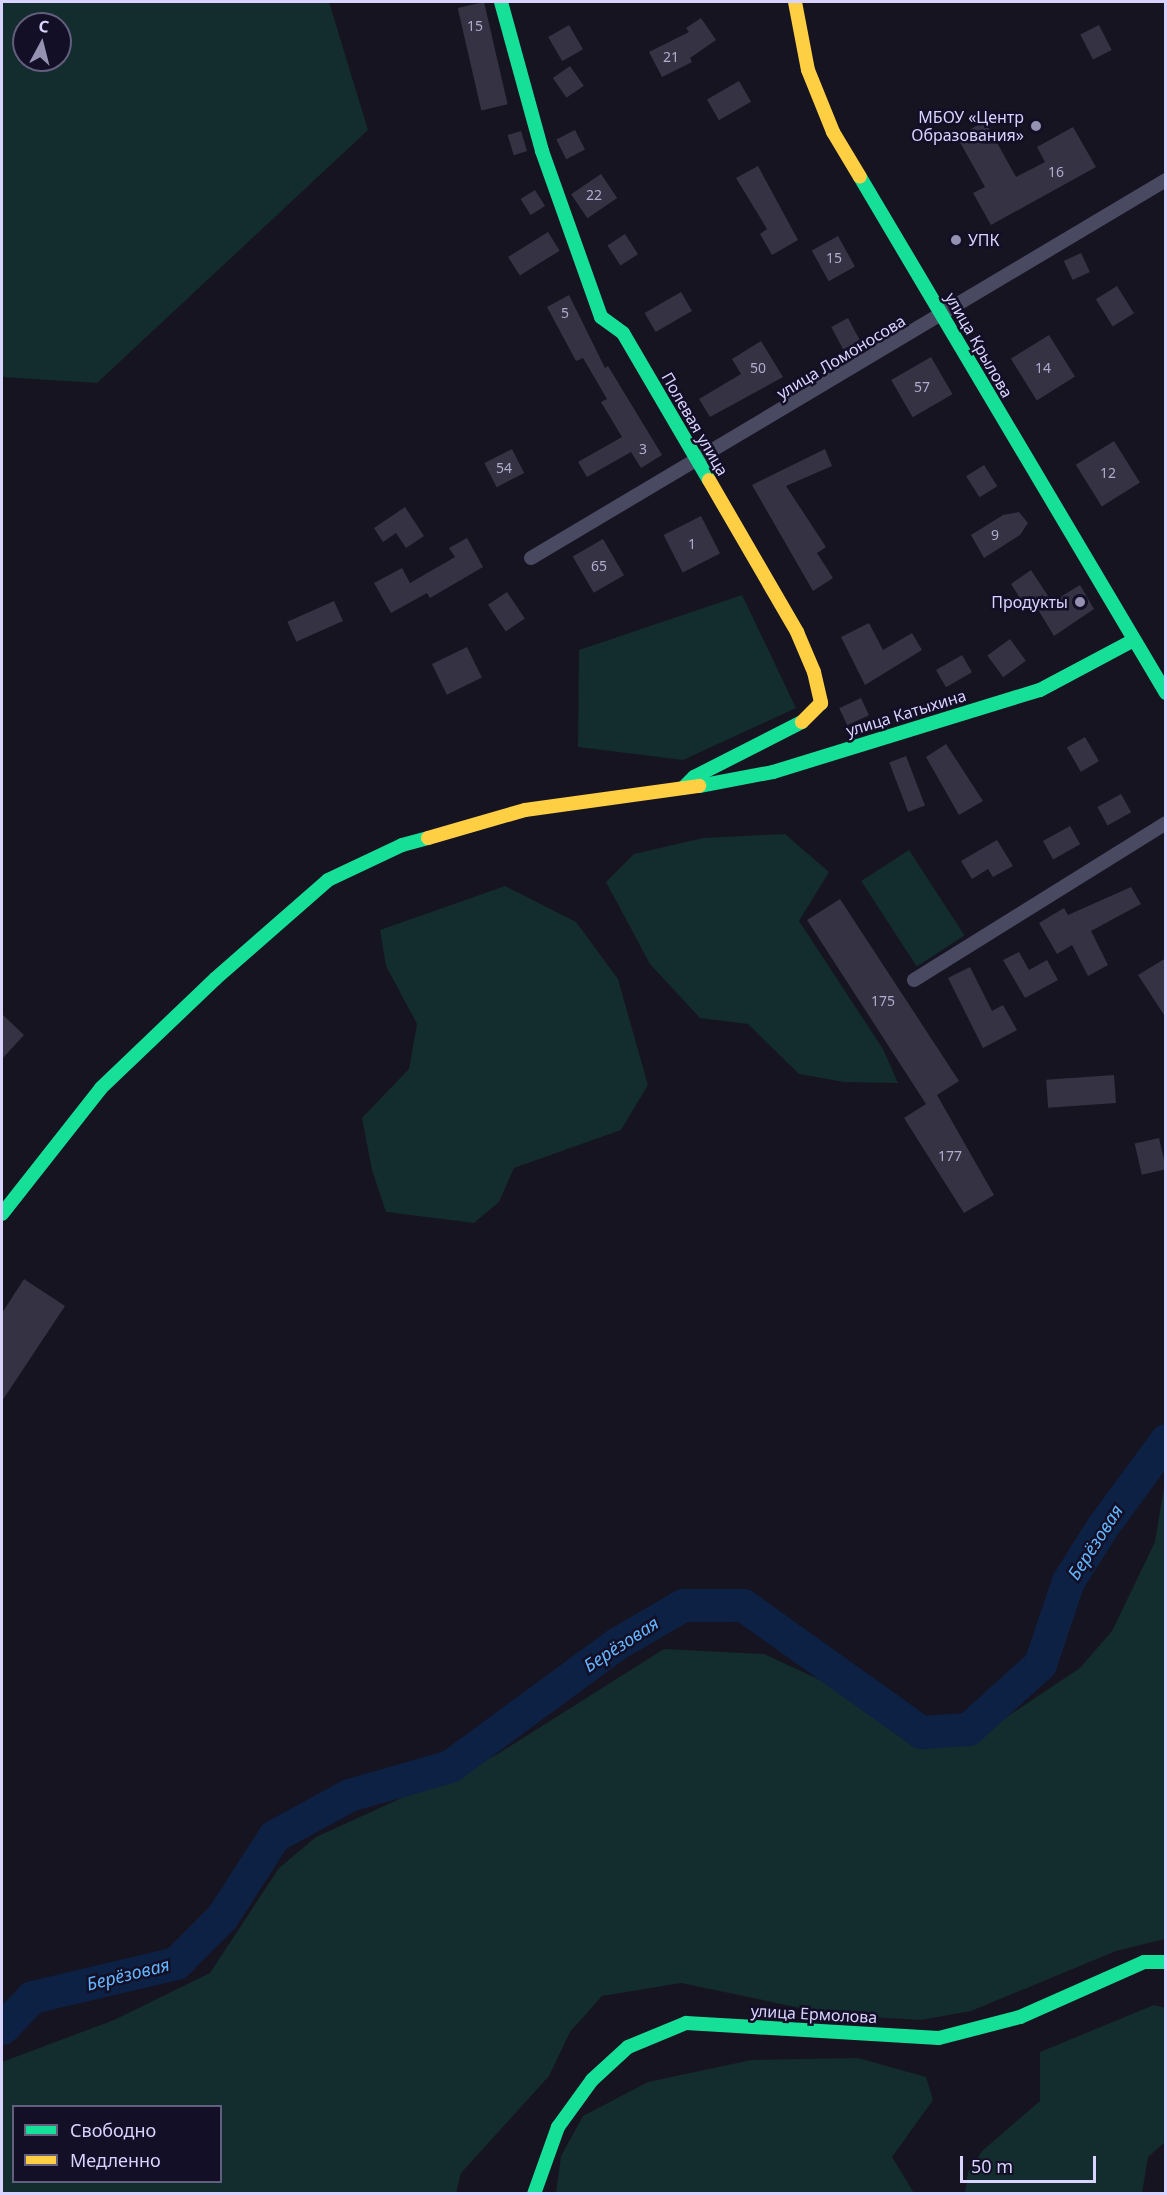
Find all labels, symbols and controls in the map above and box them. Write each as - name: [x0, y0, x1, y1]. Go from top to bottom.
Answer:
- north arrow: [12, 12, 72, 72]
- text: С: [37, 15, 50, 38]
- house number: 15: [467, 18, 483, 34]
- house number: 21: [663, 49, 679, 65]
- place label: МБОУ «Центр Образования»: [911, 107, 1024, 145]
- marker: МБОУ «Центр Образования»: [1029, 119, 1043, 133]
- house number: 16: [1048, 164, 1064, 180]
- house number: 22: [586, 187, 602, 203]
- place label: УПК: [968, 230, 1000, 250]
- marker: УПК: [949, 233, 963, 247]
- house number: 15: [826, 250, 842, 266]
- street label: улица Крылова: [941, 289, 1017, 401]
- house number: 5: [561, 305, 569, 321]
- street label: улица Ломоносова: [773, 311, 909, 403]
- house number: 50: [750, 360, 766, 376]
- house number: 14: [1035, 360, 1051, 376]
- street label: Полевая улица: [658, 369, 732, 479]
- house number: 57: [914, 379, 930, 395]
- house number: 3: [639, 441, 647, 457]
- house number: 54: [496, 460, 512, 476]
- house number: 12: [1100, 465, 1116, 481]
- house number: 9: [991, 527, 999, 543]
- house number: 1: [688, 536, 696, 552]
- house number: 65: [591, 558, 607, 574]
- place label: Продукты: [991, 592, 1068, 612]
- marker: Продукты: [1073, 595, 1087, 609]
- street label: улица Катыхина: [844, 686, 968, 740]
- house number: 175: [871, 993, 895, 1009]
- house number: 177: [938, 1148, 962, 1164]
- water label: Берёзовая: [1063, 1501, 1127, 1583]
- water label: Берёзовая: [580, 1612, 662, 1676]
- water label: Берёзовая: [84, 1953, 172, 1995]
- street label: улица Ермолова: [750, 2001, 878, 2027]
- legend: [12, 2105, 222, 2183]
- text: Свободно: [70, 2118, 156, 2142]
- scale bar: [963, 2144, 1100, 2182]
- text: Медленно: [70, 2148, 161, 2172]
- text: 50 m: [971, 2154, 1013, 2178]

